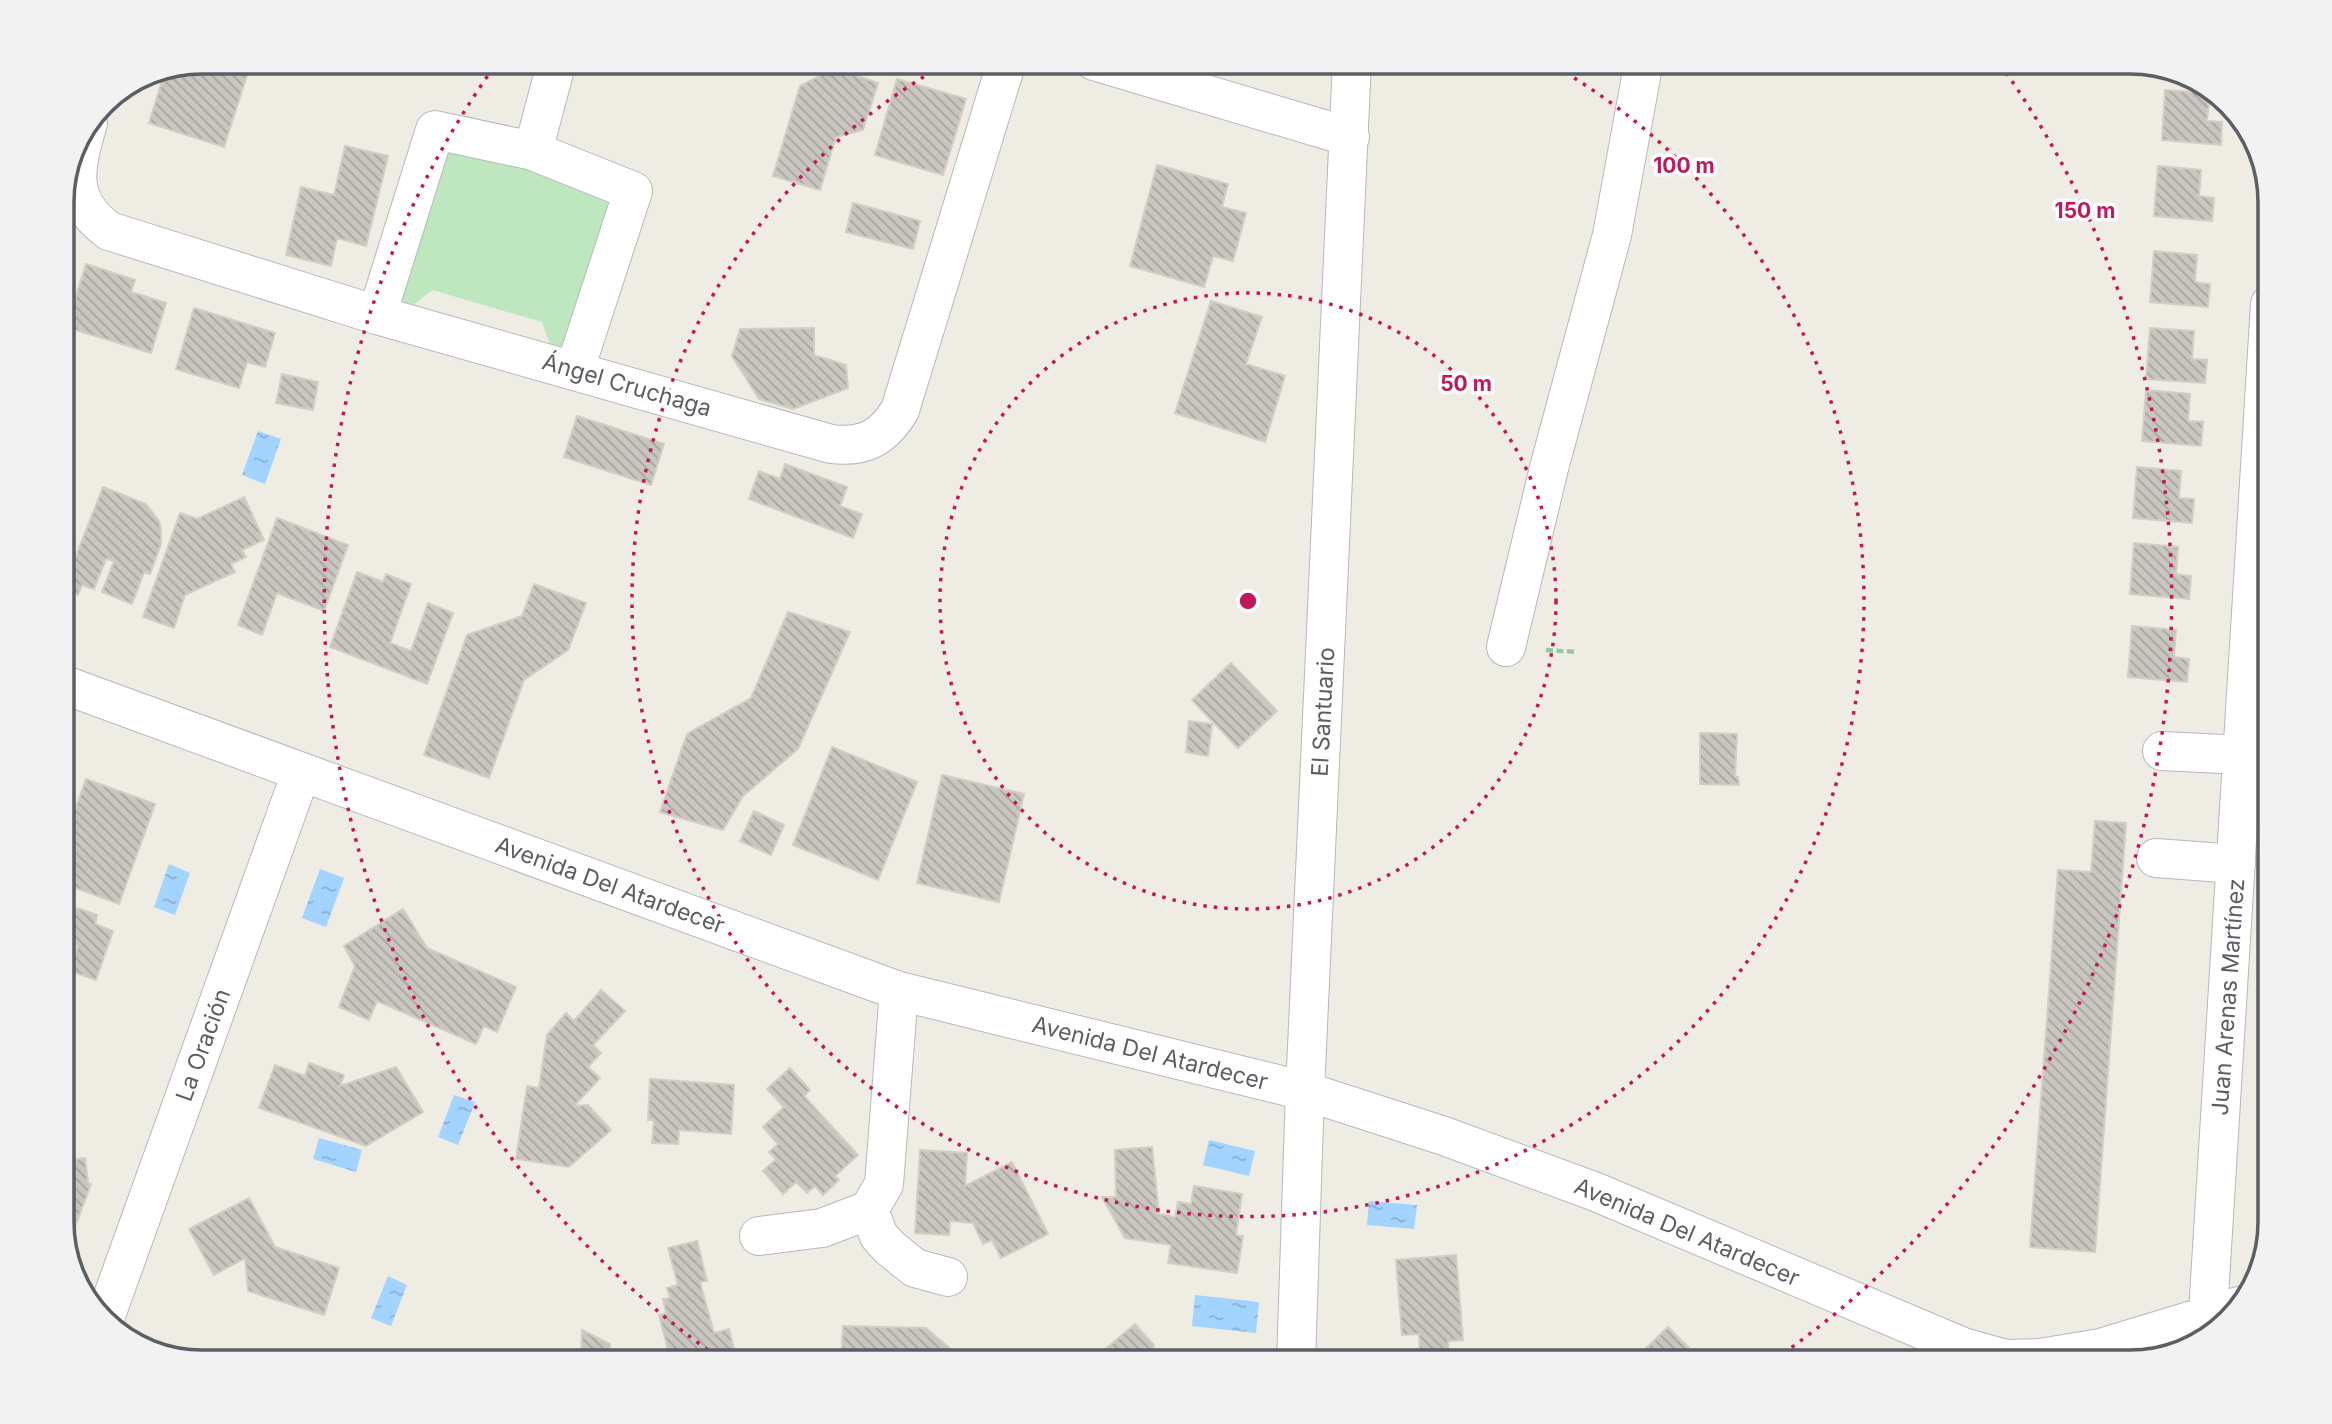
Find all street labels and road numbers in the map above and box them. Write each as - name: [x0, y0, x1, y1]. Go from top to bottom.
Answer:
- street label: Ángel Cruchaga: [539, 347, 715, 423]
- street label: El Santuario: [1306, 647, 1340, 777]
- street label: Avenida Del Atardecer: [492, 830, 729, 940]
- street label: Juan Arenas Martínez: [2206, 878, 2250, 1116]
- street label: La Oración: [170, 985, 236, 1105]
- street label: Avenida Del Atardecer: [1029, 1010, 1271, 1096]
- street label: Avenida Del Atardecer: [1570, 1172, 1804, 1292]

